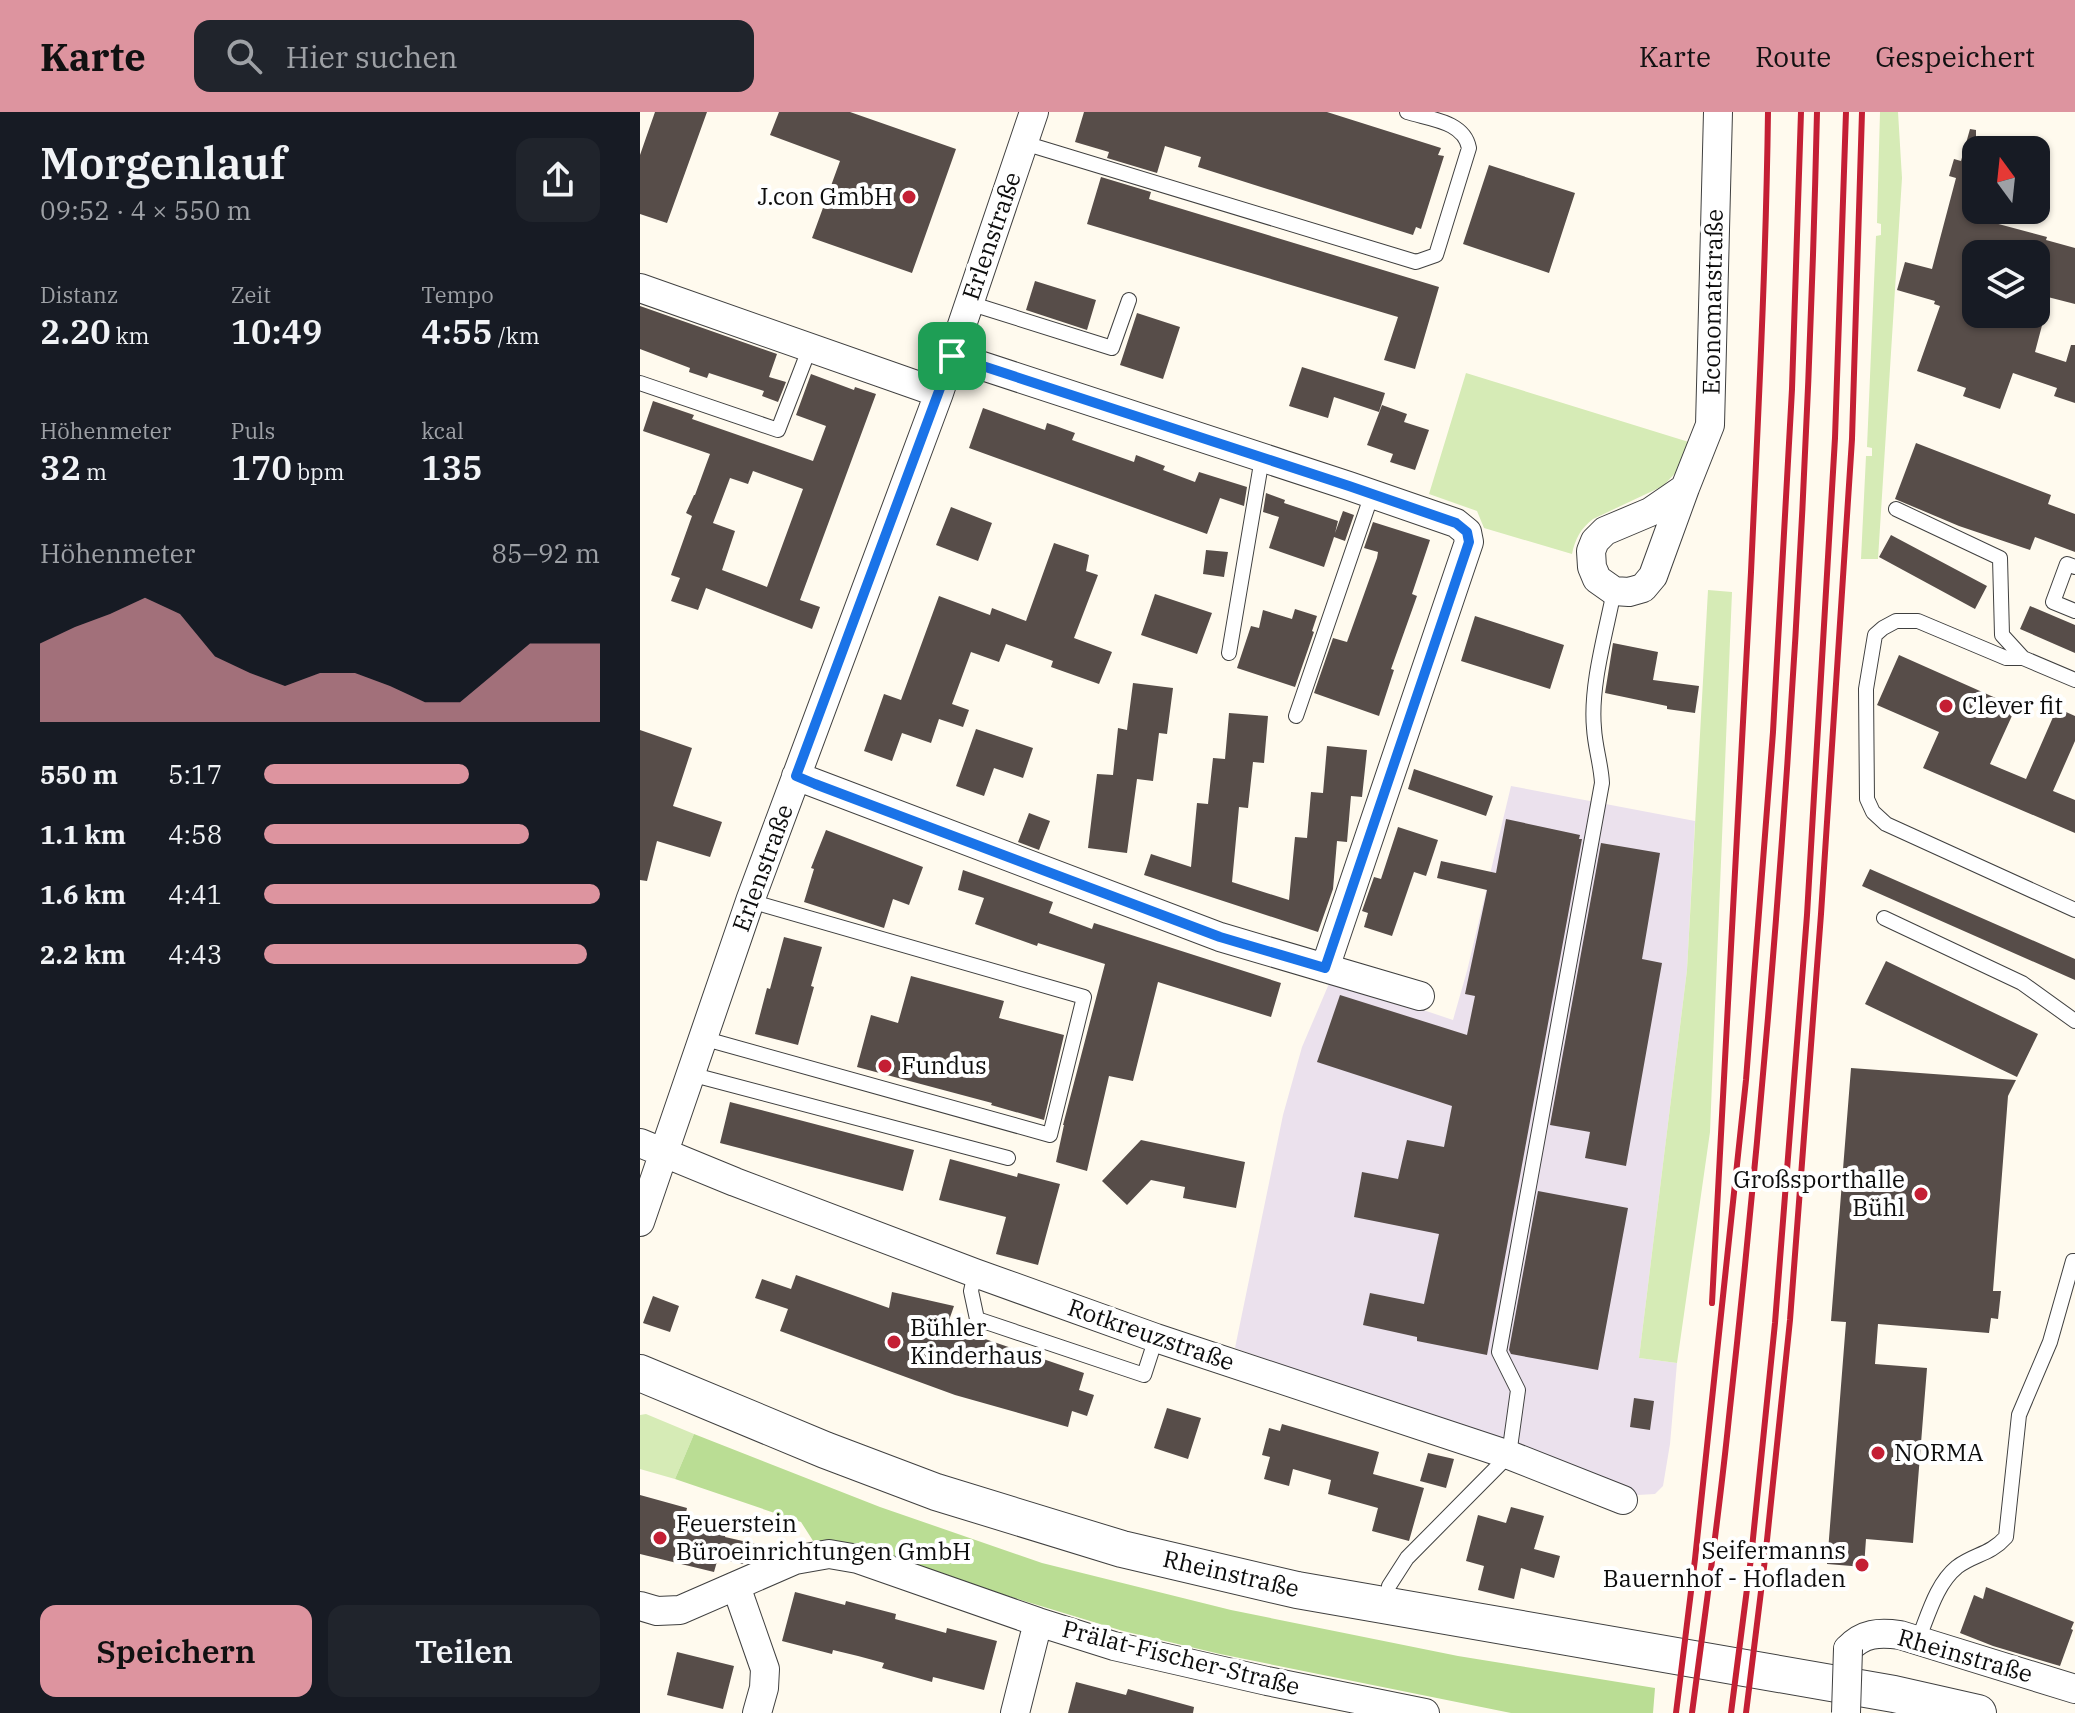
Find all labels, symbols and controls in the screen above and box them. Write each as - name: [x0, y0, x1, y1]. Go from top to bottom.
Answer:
- search box: [194, 20, 754, 92]
- text: Karte: [40, 32, 146, 81]
- icon: search: [222, 34, 266, 78]
- text: Hier suchen: [286, 37, 458, 76]
- text: Karte: [1639, 38, 1711, 75]
- text: Route: [1755, 38, 1831, 75]
- text: Gespeichert: [1875, 38, 2035, 75]
- text: Morgenlauf: [40, 134, 286, 191]
- north arrow: [1962, 136, 2050, 224]
- map controls: [1962, 136, 2050, 328]
- button: share: [516, 138, 600, 222]
- street label: Erlenstraße: [954, 167, 1028, 304]
- place label: J.con GmbH: [758, 180, 893, 212]
- marker: J.con GmbH: [900, 188, 918, 206]
- text: 09:52 · 4 × 550 m: [40, 193, 251, 227]
- street label: Economatstraße: [1694, 209, 1730, 395]
- button: layers: [1962, 240, 2050, 328]
- text: Distanz: [40, 280, 118, 309]
- text: Zeit: [231, 280, 271, 309]
- text: Tempo: [421, 280, 494, 309]
- text: 2.20: [40, 309, 111, 353]
- text: 10:49: [231, 309, 322, 353]
- text: 4:55: [421, 309, 493, 353]
- text: km: [111, 321, 150, 350]
- text: /km: [493, 321, 540, 350]
- pin: [918, 322, 986, 390]
- icon: arrive: [930, 334, 974, 378]
- text: Höhenmeter: [40, 416, 171, 445]
- text: Puls: [231, 416, 275, 445]
- text: kcal: [421, 416, 464, 445]
- text: 32: [40, 445, 81, 489]
- text: 170: [231, 445, 292, 489]
- text: 135: [421, 445, 483, 489]
- text: m: [81, 457, 107, 486]
- text: bpm: [292, 457, 345, 486]
- text: Höhenmeter: [40, 536, 195, 570]
- text: 85–92 m: [492, 536, 600, 570]
- place label: Clever fit: [1962, 689, 2063, 721]
- marker: Clever fit: [1937, 697, 1955, 715]
- text: 550 m: [40, 757, 118, 791]
- text: 5:17: [168, 757, 222, 791]
- street label: Erlenstraße: [724, 799, 800, 936]
- text: 1.1 km: [40, 817, 126, 851]
- text: 4:58: [168, 817, 222, 851]
- text: 1.6 km: [40, 877, 126, 911]
- text: 4:41: [168, 877, 222, 911]
- text: 2.2 km: [40, 937, 126, 971]
- text: 4:43: [168, 937, 222, 971]
- place label: Fundus: [901, 1049, 987, 1081]
- marker: Fundus: [876, 1057, 894, 1075]
- place label: Großsporthalle Bühl: [1733, 1163, 1905, 1223]
- marker: Großsporthalle Bühl: [1912, 1185, 1930, 1203]
- street label: Rotkreuzstraße: [1064, 1291, 1239, 1378]
- place label: Bühler Kinderhaus: [910, 1311, 1042, 1371]
- marker: Bühler Kinderhaus: [885, 1333, 903, 1351]
- place label: NORMA: [1894, 1436, 1984, 1468]
- marker: NORMA: [1869, 1444, 1887, 1462]
- place label: Feuerstein Büroeinrichtungen GmbH: [676, 1507, 971, 1567]
- marker: Feuerstein Büroeinrichtungen GmbH: [651, 1529, 669, 1547]
- place label: Seifermanns Bauernhof - Hofladen: [1603, 1534, 1846, 1594]
- street label: Rheinstraße: [1160, 1542, 1302, 1604]
- marker: Seifermanns Bauernhof - Hofladen: [1853, 1556, 1871, 1574]
- button: Speichern: [40, 1605, 312, 1697]
- button: Teilen: [328, 1605, 600, 1697]
- street label: Prälat-Fischer-Straße: [1059, 1612, 1303, 1702]
- street label: Rheinstraße: [1894, 1621, 2036, 1690]

